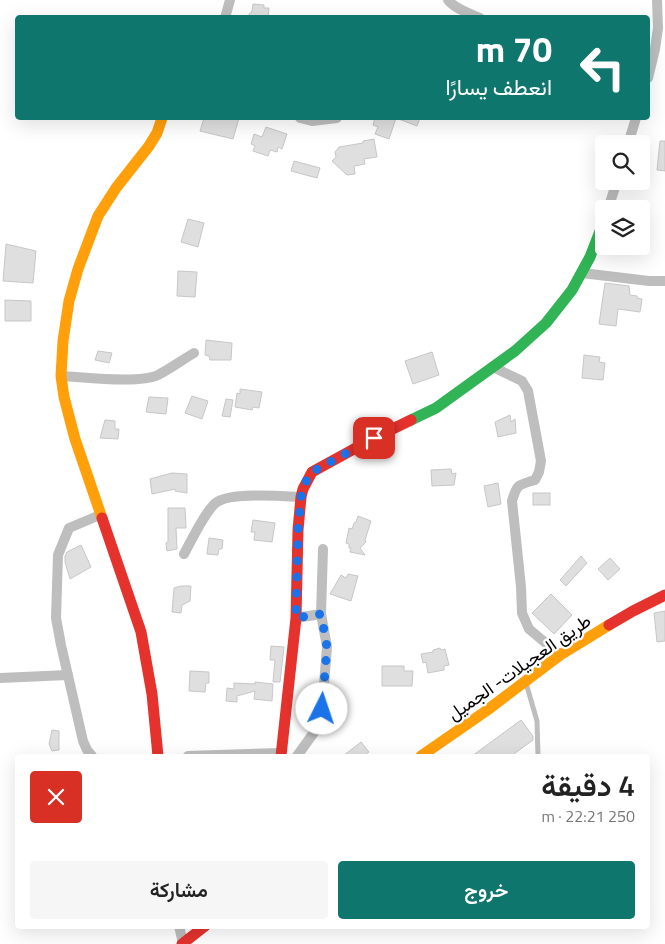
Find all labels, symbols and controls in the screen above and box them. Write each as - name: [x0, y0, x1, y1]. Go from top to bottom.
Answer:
- text: 70 m: [476, 22, 552, 76]
- icon: left: [570, 35, 635, 100]
- text: انعطف يسارًا: [446, 70, 552, 104]
- map controls: [595, 135, 650, 255]
- button: search: [595, 135, 650, 190]
- button: layers: [595, 200, 650, 255]
- pin: [353, 417, 395, 459]
- icon: arrive: [360, 424, 388, 452]
- street label: طريق العجيلات- الجميل: [442, 607, 596, 727]
- position arrow: [295, 682, 347, 734]
- text: 4 دقيقة: [541, 762, 635, 808]
- button: close: [30, 771, 82, 823]
- text: 250 m · 22:21: [541, 804, 635, 828]
- button: مشاركة: [30, 861, 328, 919]
- button: خروج: [338, 861, 635, 919]

